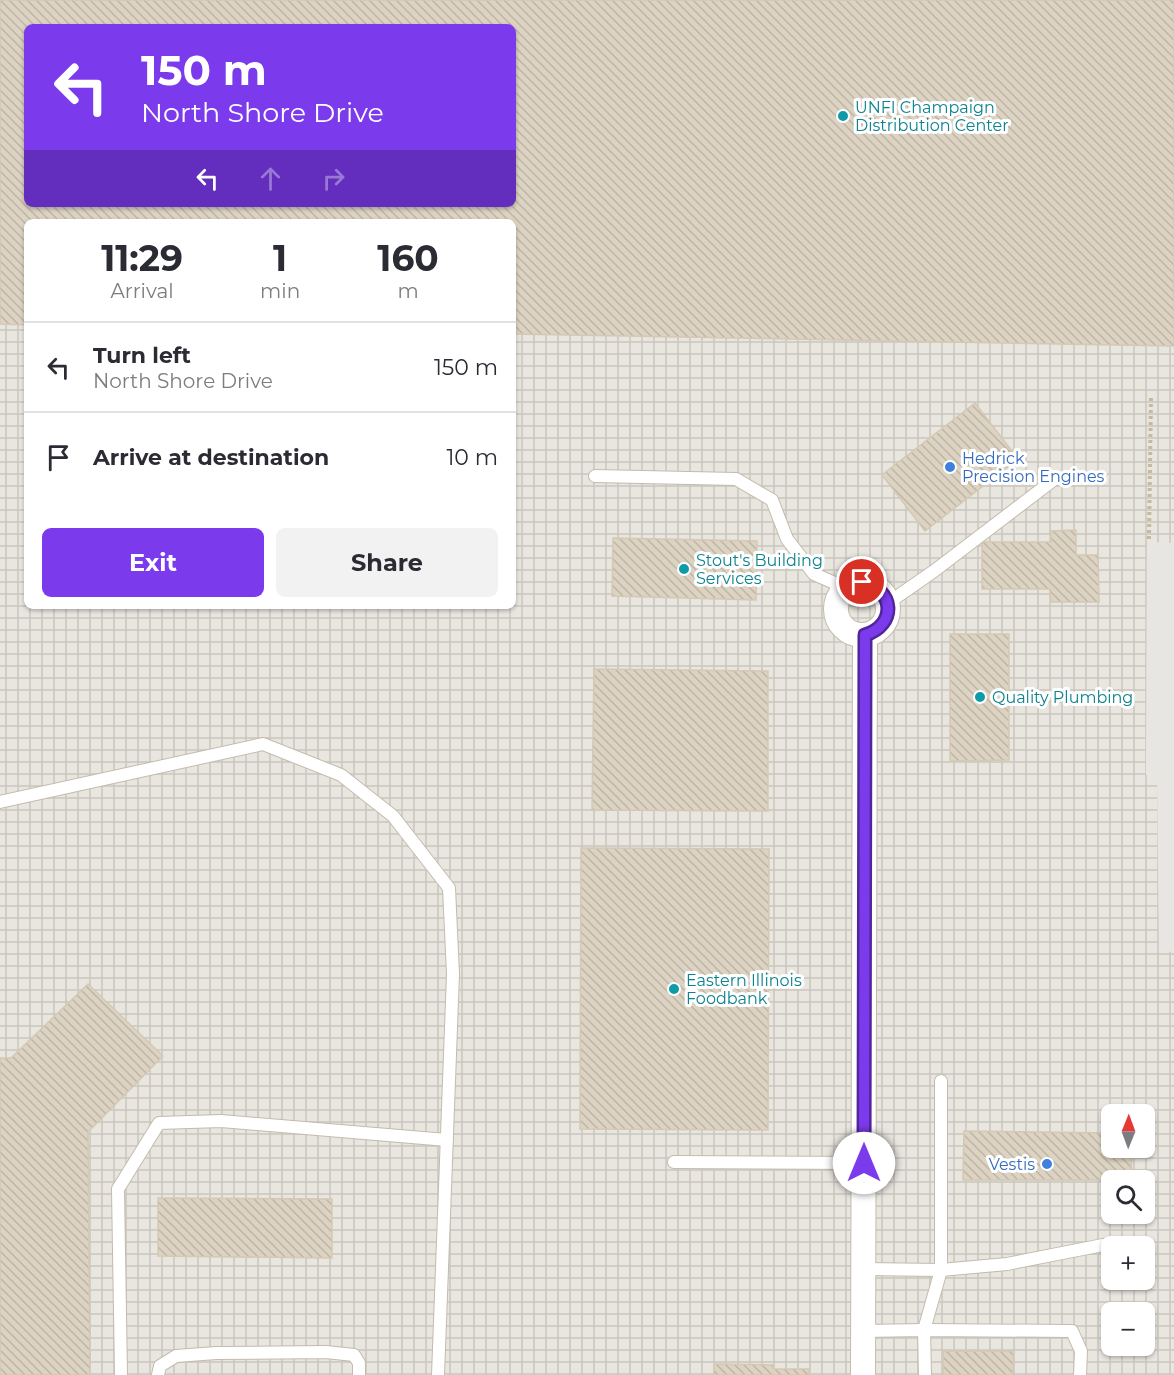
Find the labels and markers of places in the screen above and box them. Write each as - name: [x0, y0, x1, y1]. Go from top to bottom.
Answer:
- place label: UNFI Champaign Distribution Center: [855, 98, 1009, 135]
- marker: UNFI Champaign Distribution Center: [836, 109, 850, 123]
- place label: Hedrick Precision Engines: [962, 449, 1105, 486]
- marker: Hedrick Precision Engines: [943, 460, 957, 474]
- place label: Stout's Building Services: [696, 551, 823, 588]
- pin: [836, 556, 887, 607]
- marker: Stout's Building Services: [677, 562, 691, 576]
- place label: Quality Plumbing: [992, 688, 1133, 707]
- marker: Quality Plumbing: [973, 690, 987, 704]
- place label: Eastern Illinois Foodbank: [686, 971, 802, 1008]
- marker: Eastern Illinois Foodbank: [667, 982, 681, 996]
- place label: Vestis: [989, 1155, 1035, 1174]
- marker: Vestis: [1040, 1157, 1054, 1171]

